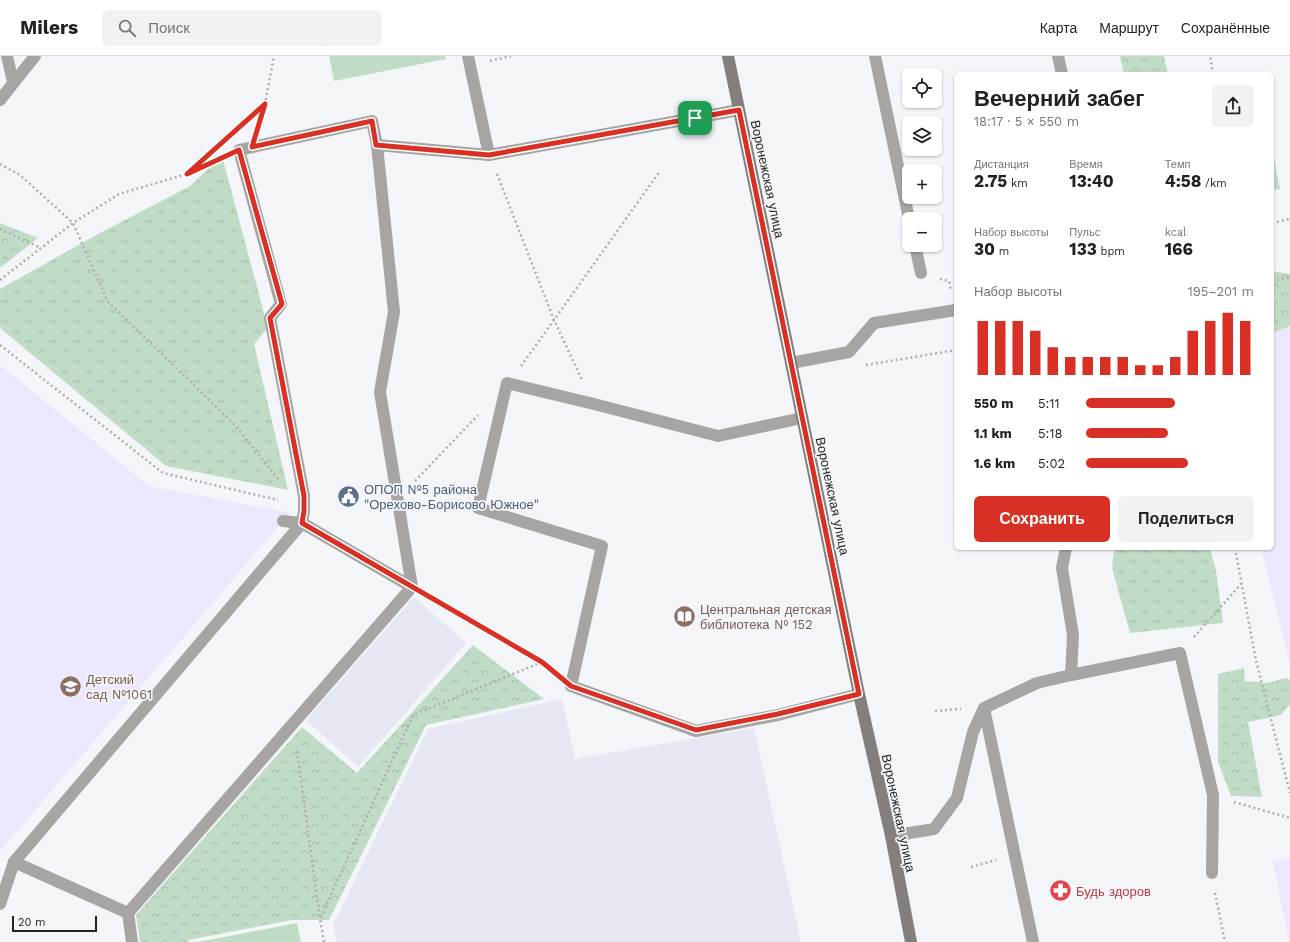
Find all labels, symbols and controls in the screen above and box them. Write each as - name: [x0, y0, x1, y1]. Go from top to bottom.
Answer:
- search box: [102, 10, 382, 46]
- text: Milers: [20, 16, 78, 39]
- icon: search: [116, 17, 138, 39]
- text: Поиск: [148, 19, 190, 37]
- text: Карта: [1040, 20, 1077, 36]
- text: Маршрут: [1099, 20, 1159, 36]
- text: Сохранённые: [1181, 20, 1270, 36]
- map controls: [902, 68, 942, 252]
- button: locate: [902, 68, 942, 108]
- button: share: [1212, 85, 1254, 127]
- text: Вечерний забег: [974, 86, 1145, 111]
- pin: [678, 101, 712, 135]
- icon: arrive: [684, 107, 706, 129]
- text: 18:17 · 5 × 550 m: [974, 114, 1079, 129]
- button: layers: [902, 116, 942, 156]
- street label: Воронежская улица: [748, 119, 788, 240]
- text: Дистанция: [974, 158, 1029, 171]
- text: Время: [1069, 158, 1102, 171]
- text: Темп: [1165, 158, 1190, 171]
- button: +: [902, 164, 942, 204]
- text: 2.75: [974, 171, 1007, 191]
- text: 13:40: [1069, 171, 1114, 191]
- text: 4:58: [1165, 171, 1201, 191]
- text: km: [1007, 177, 1028, 190]
- text: /km: [1201, 177, 1227, 190]
- button: −: [902, 212, 942, 252]
- text: Набор высоты: [974, 226, 1049, 239]
- text: Пульс: [1069, 226, 1100, 239]
- text: kcal: [1165, 226, 1186, 239]
- text: 30: [974, 239, 995, 259]
- text: 133: [1069, 239, 1097, 259]
- text: 166: [1165, 239, 1193, 259]
- text: m: [995, 245, 1009, 258]
- text: bpm: [1097, 245, 1125, 258]
- text: Набор высоты: [974, 284, 1062, 299]
- text: 195–201 m: [1188, 284, 1254, 299]
- text: 550 m: [974, 396, 1013, 411]
- text: 5:11: [1038, 396, 1060, 411]
- text: 1.1 km: [974, 426, 1012, 441]
- text: 5:18: [1038, 426, 1063, 441]
- street label: Воронежская улица: [813, 436, 853, 557]
- text: 1.6 km: [974, 456, 1015, 471]
- text: 5:02: [1038, 456, 1065, 471]
- place label: ОПОП №5 района "Орехово-Борисово Южное": [364, 482, 539, 512]
- public building icon: ОПОП №5 района "Орехово-Борисово Южное": [336, 483, 362, 509]
- button: Сохранить: [974, 496, 1110, 542]
- button: Поделиться: [1118, 496, 1254, 542]
- place label: Центральная детская библиотека № 152: [700, 602, 832, 632]
- library icon: Центральная детская библиотека № 152: [671, 603, 697, 629]
- place label: Детский сад №1061: [86, 672, 152, 702]
- school or university icon: Детский сад №1061: [58, 673, 84, 699]
- street label: Воронежская улица: [879, 753, 919, 874]
- pharmacy icon: Будь здоров: [1048, 878, 1074, 904]
- place label: Будь здоров: [1076, 884, 1151, 899]
- scale bar: [12, 914, 97, 933]
- text: 20 m: [18, 916, 46, 929]

